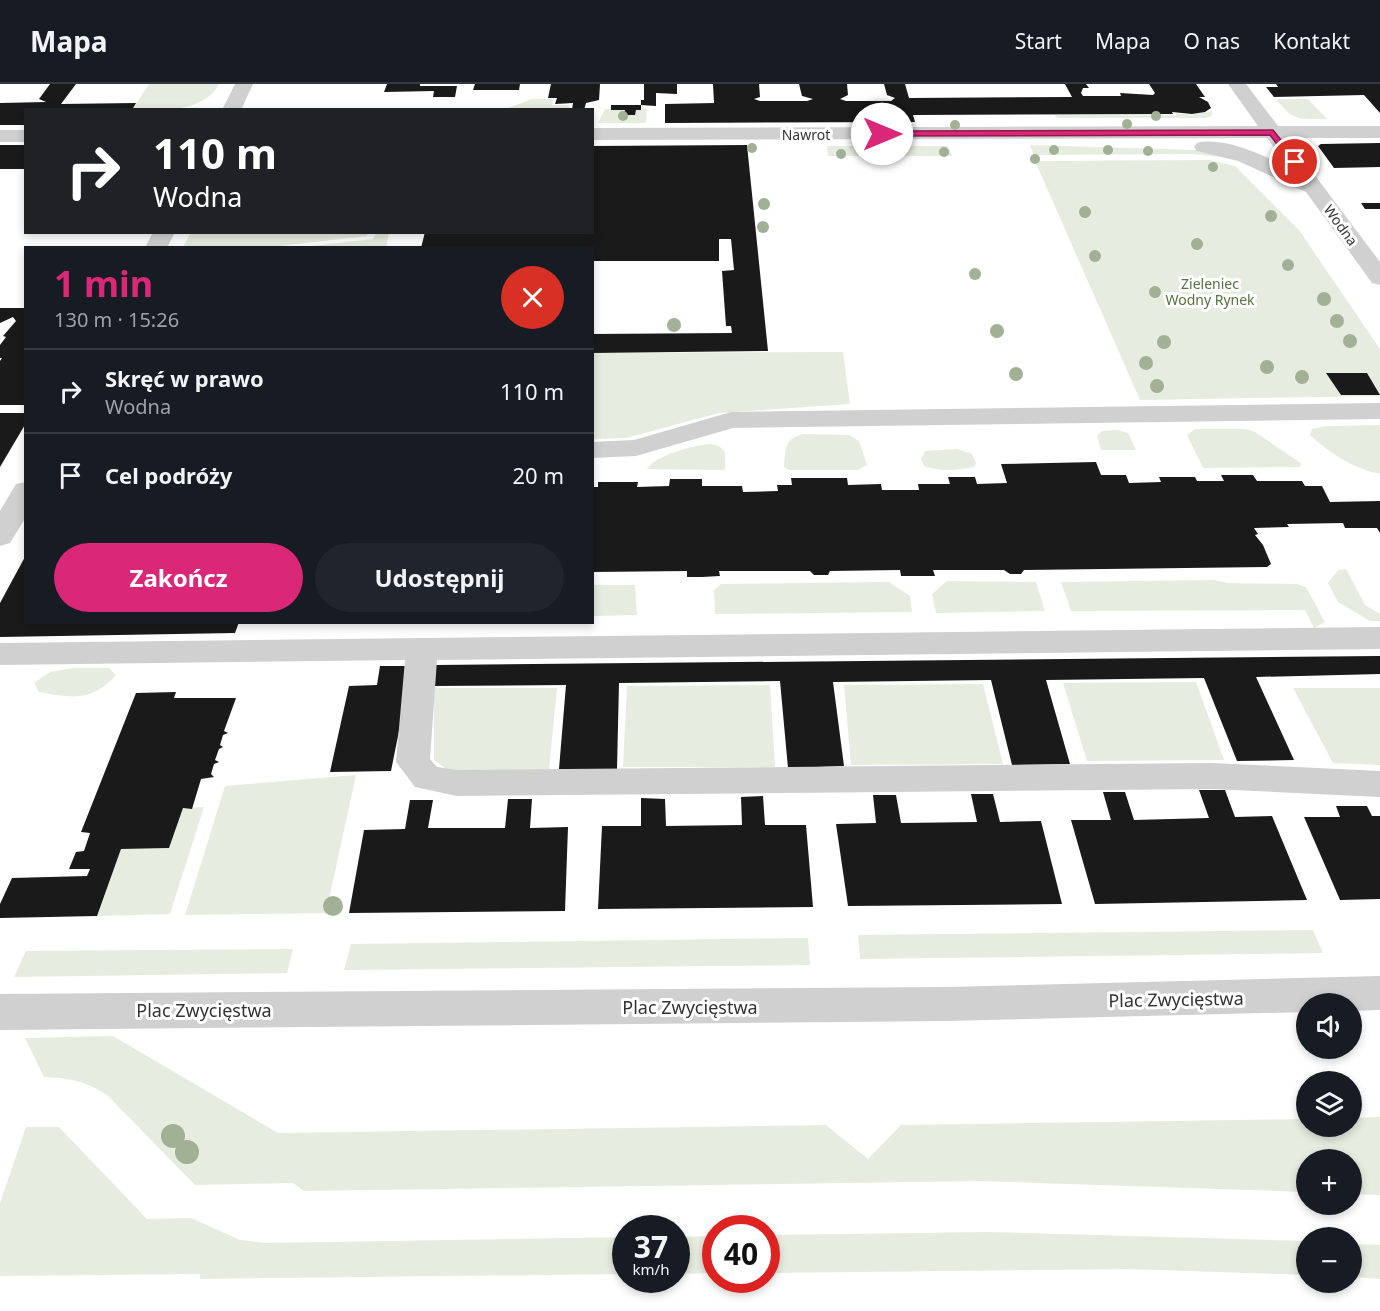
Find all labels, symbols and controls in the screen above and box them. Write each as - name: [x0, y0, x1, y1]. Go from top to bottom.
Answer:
- text: Mapa: [30, 22, 108, 60]
- text: Start: [1015, 27, 1062, 55]
- text: Mapa: [1095, 27, 1150, 55]
- text: O nas: [1183, 27, 1240, 55]
- text: Kontakt: [1273, 27, 1350, 55]
- position arrow: [850, 102, 914, 166]
- text: 110 m: [153, 124, 277, 181]
- street label: Nawrot: [782, 125, 830, 144]
- icon: right: [54, 132, 132, 210]
- pin: [1269, 136, 1320, 187]
- icon: arrive: [1278, 145, 1311, 178]
- text: Wodna: [153, 178, 242, 215]
- street label: Wodna: [1320, 201, 1362, 249]
- text: 1 min: [54, 259, 153, 308]
- button: close: [501, 266, 564, 329]
- park label: Zieleniec Wodny Rynek: [1165, 274, 1255, 309]
- text: 130 m · 15:26: [54, 306, 179, 333]
- text: Skręć w prawo: [105, 363, 264, 393]
- icon: right: [54, 375, 87, 408]
- text: 110 m: [500, 376, 564, 406]
- text: Wodna: [105, 393, 171, 420]
- icon: arrive: [54, 459, 87, 492]
- text: Cel podróży: [105, 460, 232, 490]
- text: 20 m: [513, 460, 564, 490]
- button: Zakończ: [54, 543, 303, 612]
- button: Udostępnij: [315, 543, 564, 612]
- street label: Plac Zwycięstwa: [1108, 986, 1244, 1012]
- map controls: [1296, 993, 1362, 1293]
- button: sound: [1296, 993, 1362, 1059]
- street label: Plac Zwycięstwa: [622, 995, 758, 1019]
- street label: Plac Zwycięstwa: [136, 998, 272, 1022]
- button: layers: [1296, 1071, 1362, 1137]
- button: +: [1296, 1149, 1362, 1215]
- speed limit sign: 40: [702, 1215, 780, 1293]
- text: 37: [634, 1226, 668, 1267]
- button: −: [1296, 1227, 1362, 1293]
- text: km/h: [633, 1259, 669, 1279]

